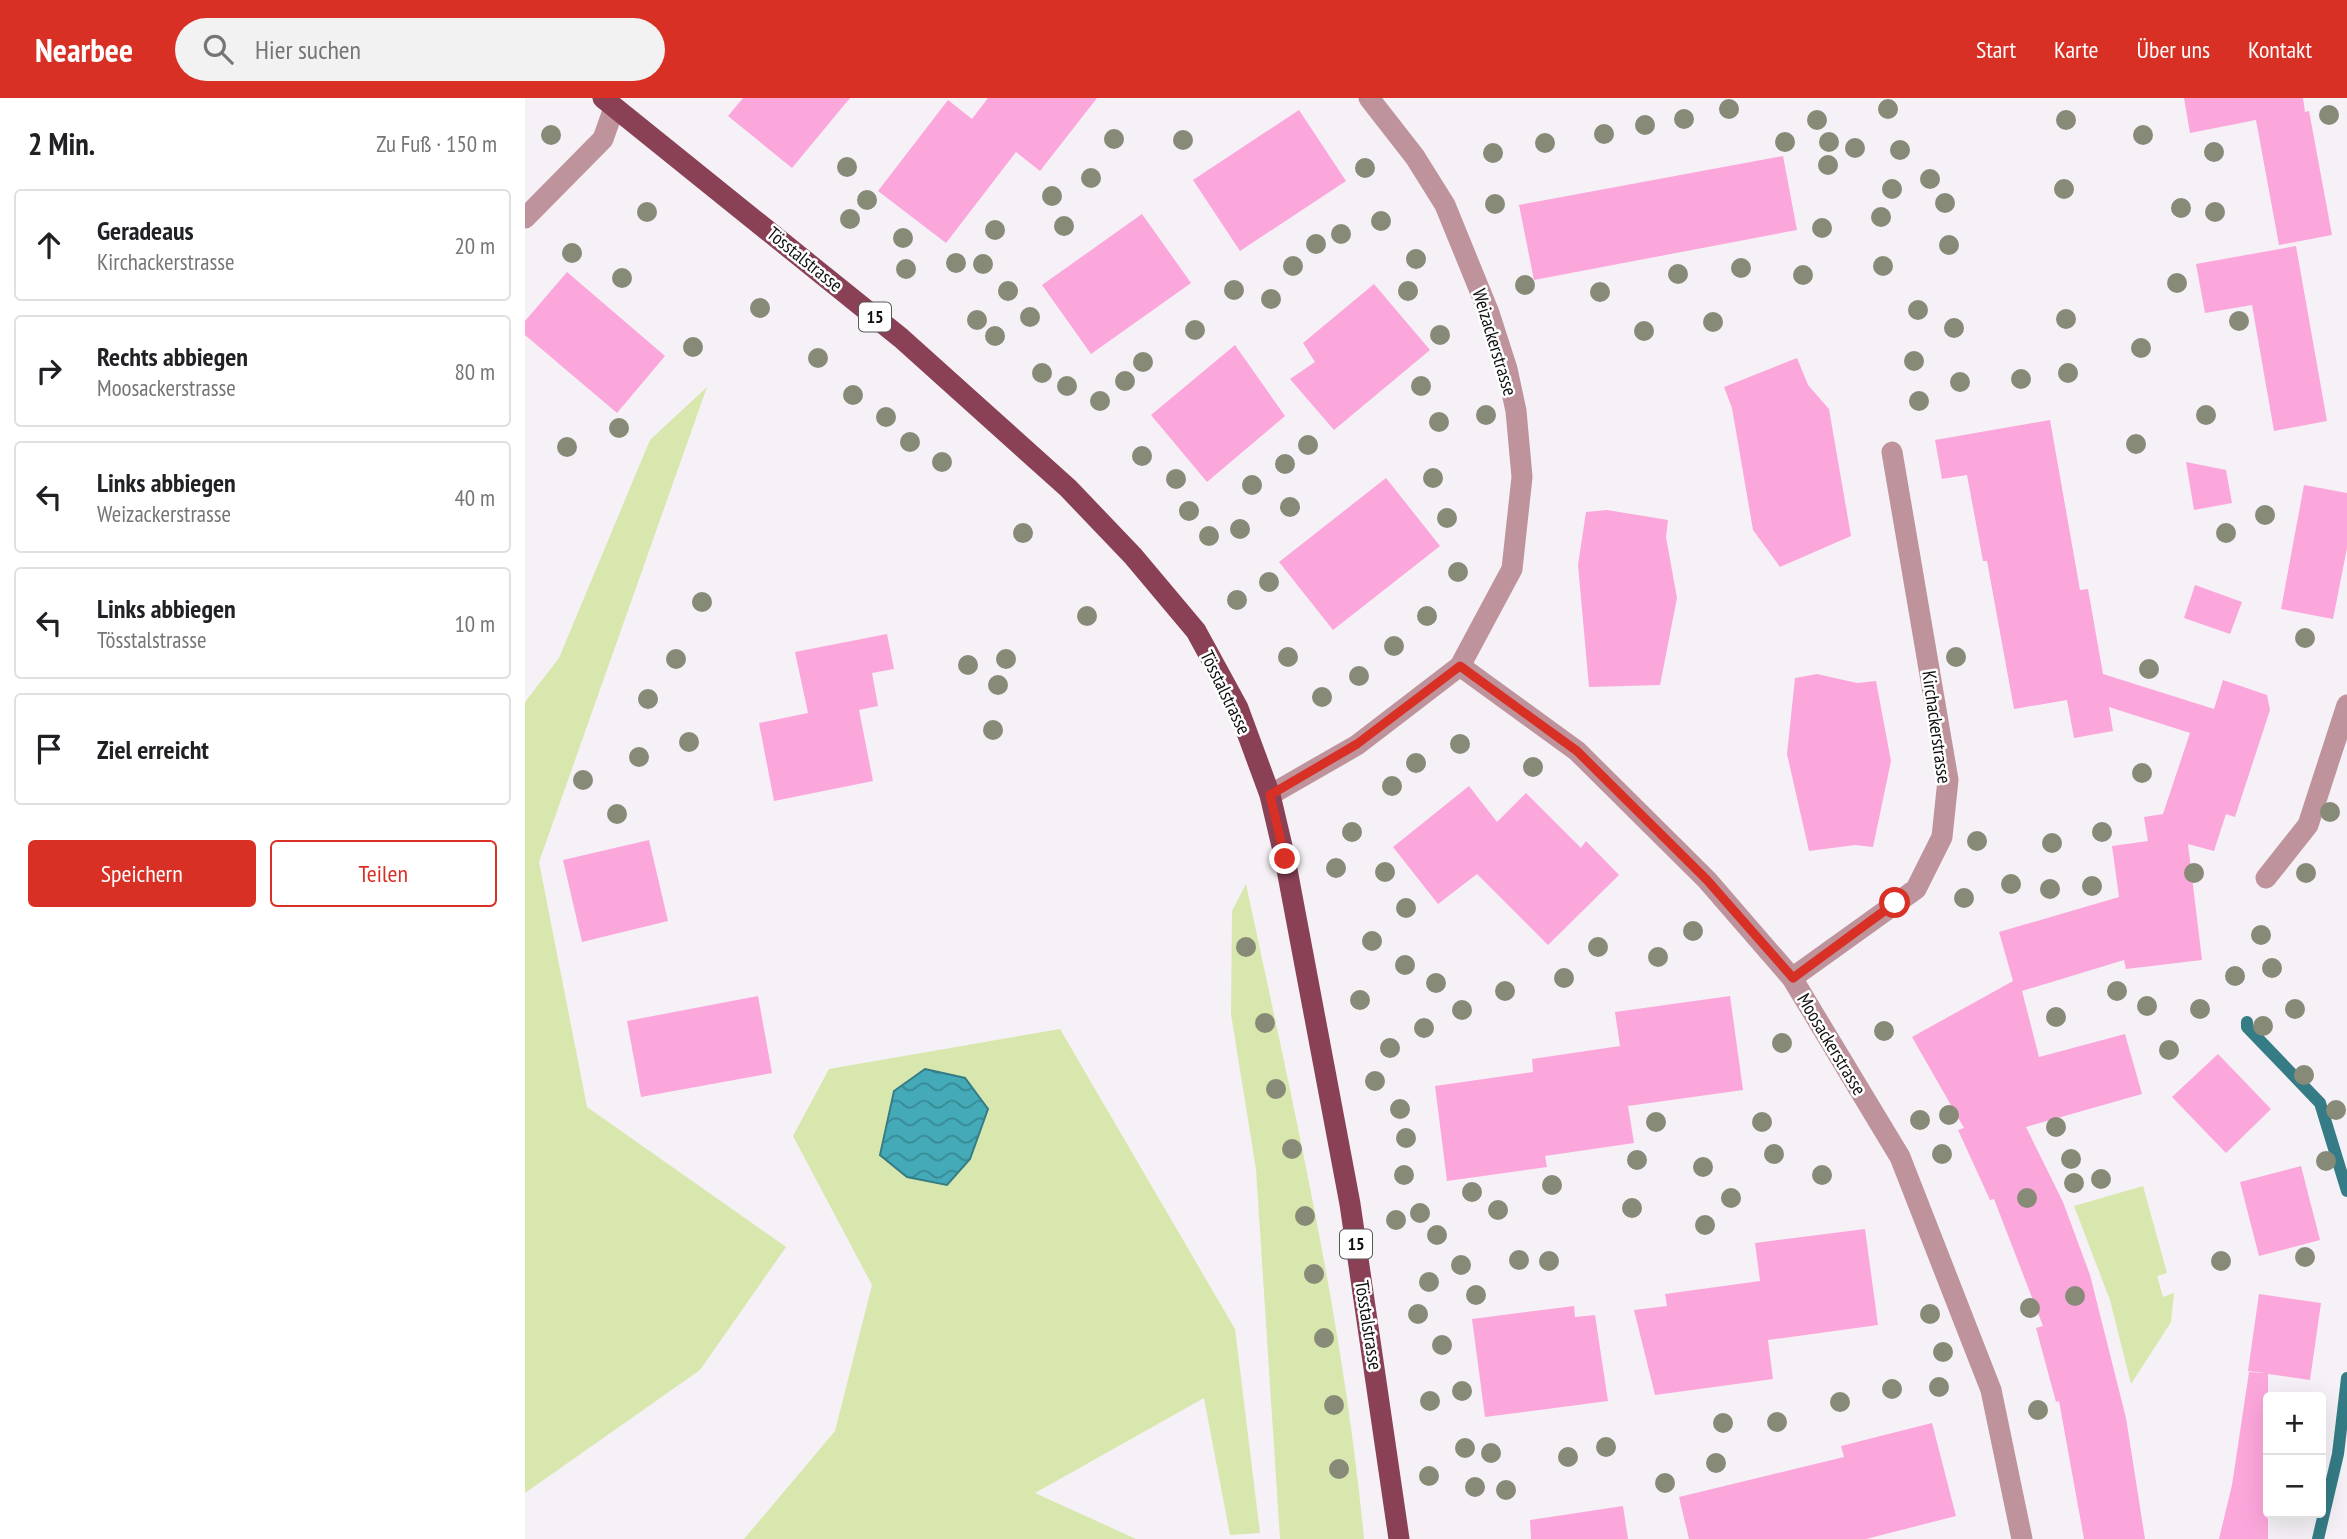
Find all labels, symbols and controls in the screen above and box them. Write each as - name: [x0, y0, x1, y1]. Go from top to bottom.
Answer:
- search box: [175, 18, 665, 81]
- text: Nearbee: [35, 28, 133, 71]
- icon: search: [199, 30, 237, 68]
- text: Hier suchen: [255, 33, 361, 66]
- text: Start: [1976, 34, 2016, 65]
- text: Karte: [2054, 34, 2099, 65]
- text: Über uns: [2137, 34, 2210, 65]
- text: Kontakt: [2248, 34, 2312, 65]
- text: 2 Min.: [28, 124, 95, 163]
- text: Zu Fuß · 150 m: [376, 129, 497, 158]
- text: Geradeaus: [97, 214, 194, 247]
- street label: Tösstalstrasse: [762, 221, 848, 297]
- icon: ahead: [30, 226, 68, 264]
- text: 20 m: [454, 231, 495, 260]
- text: Kirchackerstrasse: [97, 247, 234, 276]
- street label: Weizackerstrasse: [1467, 286, 1523, 399]
- road number: 15: [859, 302, 891, 331]
- text: Rechts abbiegen: [97, 340, 248, 373]
- icon: right: [30, 352, 68, 390]
- text: 80 m: [454, 357, 495, 386]
- text: Moosackerstrasse: [97, 373, 236, 402]
- text: Links abbiegen: [97, 466, 236, 499]
- icon: left: [30, 478, 68, 516]
- text: 40 m: [454, 483, 495, 512]
- text: Weizackerstrasse: [97, 499, 231, 528]
- text: Links abbiegen: [97, 592, 236, 625]
- icon: left: [30, 604, 68, 642]
- text: 10 m: [454, 609, 495, 638]
- text: Tösstalstrasse: [97, 625, 207, 654]
- street label: Tösstalstrasse: [1195, 646, 1257, 738]
- street label: Kirchackerstrasse: [1917, 669, 1957, 785]
- icon: arrive: [30, 730, 68, 768]
- text: Ziel erreicht: [97, 733, 209, 766]
- button: Speichern: [28, 840, 256, 907]
- button: Teilen: [270, 840, 497, 907]
- route end: [1269, 843, 1300, 874]
- route start: [1879, 887, 1910, 918]
- street label: Moosackerstrasse: [1792, 989, 1872, 1099]
- road number: 15: [1340, 1230, 1372, 1259]
- street label: Tösstalstrasse: [1350, 1278, 1388, 1372]
- map controls: [2263, 1392, 2326, 1518]
- button: +: [2263, 1392, 2326, 1455]
- button: −: [2263, 1455, 2326, 1518]

